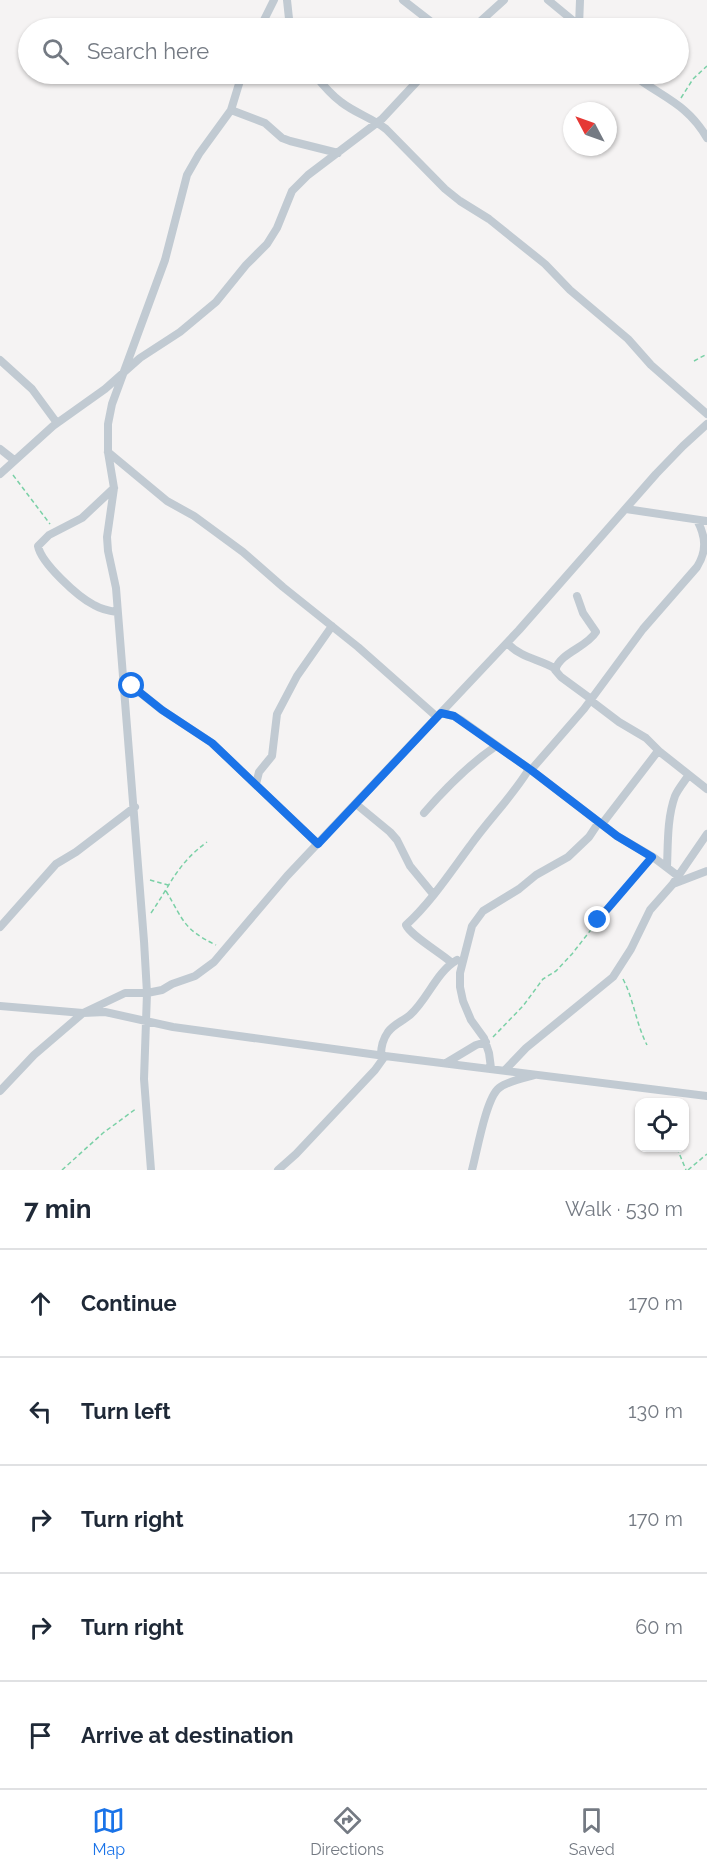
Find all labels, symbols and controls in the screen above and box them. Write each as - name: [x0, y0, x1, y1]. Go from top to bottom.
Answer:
- search box: [18, 18, 689, 84]
- icon: search: [39, 35, 72, 68]
- text: Search here: [87, 38, 209, 64]
- north arrow: [563, 102, 617, 156]
- route start: [118, 672, 144, 698]
- route end: [584, 906, 610, 932]
- map controls: [635, 1098, 689, 1152]
- button: locate: [635, 1098, 689, 1152]
- text: 7 min: [24, 1194, 91, 1224]
- text: Walk · 530 m: [565, 1197, 683, 1221]
- icon: ahead: [24, 1287, 57, 1320]
- text: Continue: [81, 1290, 177, 1316]
- text: 170 m: [628, 1291, 683, 1315]
- icon: left: [24, 1395, 57, 1428]
- text: Turn left: [81, 1398, 171, 1424]
- text: 130 m: [628, 1399, 683, 1423]
- icon: right: [24, 1503, 57, 1536]
- text: Turn right: [81, 1506, 184, 1532]
- text: 170 m: [628, 1507, 683, 1531]
- icon: right: [24, 1611, 57, 1644]
- text: Turn right: [81, 1614, 184, 1640]
- text: 60 m: [635, 1615, 683, 1639]
- icon: arrive: [24, 1719, 57, 1752]
- text: Arrive at destination: [81, 1722, 294, 1748]
- tab: Map: [92, 1804, 125, 1859]
- tab: Directions: [310, 1804, 384, 1859]
- tab: Saved: [569, 1804, 615, 1859]

